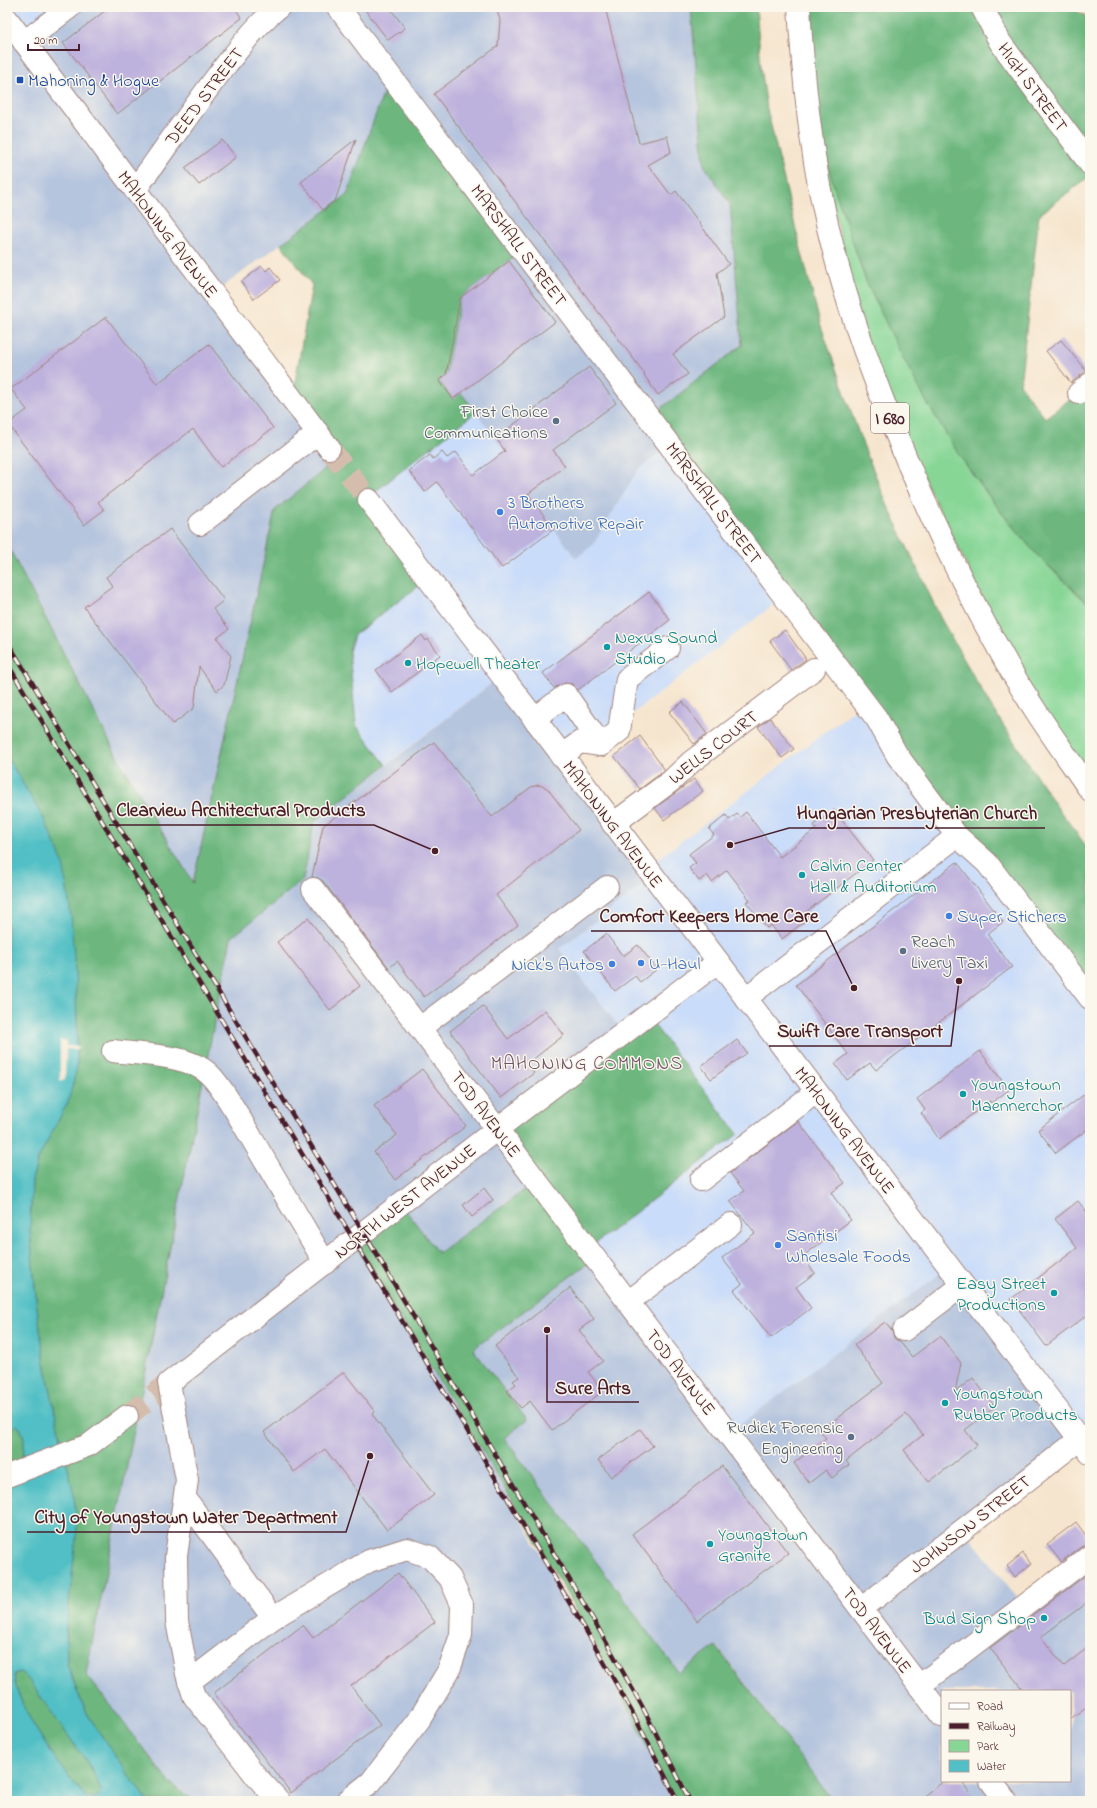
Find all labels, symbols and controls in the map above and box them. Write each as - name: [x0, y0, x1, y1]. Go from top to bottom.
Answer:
- scale bar: [28, 26, 79, 52]
- text: 20 m: [34, 32, 57, 50]
- street label: HIGH STREET: [990, 38, 1073, 138]
- street label: DEED STREET: [159, 43, 251, 152]
- place label: Mahoning & Hogue: [28, 69, 160, 96]
- marker: Mahoning & Hogue: [15, 75, 25, 85]
- street label: MAHONING AVENUE: [110, 166, 223, 304]
- street label: MARSHALL STREET: [463, 180, 572, 313]
- place label: First Choice Communications: [424, 400, 549, 447]
- road number: I 680: [871, 403, 909, 433]
- marker: First Choice Communications: [551, 416, 561, 426]
- street label: MARSHALL STREET: [658, 438, 767, 571]
- place label: 3 Brothers Automotive Repair: [508, 491, 644, 538]
- marker: 3 Brothers Automotive Repair: [495, 507, 505, 517]
- place label: Nexus Sound Studio: [615, 626, 717, 673]
- marker: Nexus Sound Studio: [602, 642, 612, 652]
- place label: Hopewell Theater: [416, 652, 541, 678]
- marker: Hopewell Theater: [403, 658, 413, 668]
- street label: WELLS COURT: [664, 705, 764, 792]
- street label: MAHONING AVENUE: [555, 756, 668, 894]
- callout: Clearview Architectural Products: [109, 794, 374, 825]
- callout: Hungarian Presbyterian Church: [789, 797, 1045, 828]
- text: Clearview Architectural Products: [116, 798, 366, 825]
- text: Hungarian Presbyterian Church: [797, 801, 1037, 830]
- place label: Calvin Center Hall & Auditorium: [810, 854, 937, 901]
- marker: Calvin Center Hall & Auditorium: [797, 870, 807, 880]
- callout: Comfort Keepers Home Care: [591, 900, 826, 931]
- text: Comfort Keepers Home Care: [599, 904, 819, 931]
- place label: Super Stichers: [957, 905, 1067, 931]
- marker: Super Stichers: [944, 911, 954, 921]
- place label: Reach Livery Taxi: [911, 930, 988, 977]
- marker: Reach Livery Taxi: [898, 946, 908, 956]
- place label: U-Haul: [649, 952, 701, 978]
- place label: Nick's Autos: [511, 953, 604, 979]
- marker: U-Haul: [636, 958, 646, 968]
- marker: Nick's Autos: [607, 959, 617, 969]
- callout: Swift Care Transport: [769, 1015, 951, 1046]
- text: Swift Care Transport: [777, 1019, 943, 1046]
- district label: MAHONING COMMONS: [491, 1051, 683, 1078]
- street label: MAHONING AVENUE: [787, 1062, 900, 1200]
- street label: TOD AVENUE: [443, 1067, 526, 1164]
- place label: Youngstown Maennerchor: [971, 1073, 1063, 1120]
- marker: Youngstown Maennerchor: [958, 1089, 968, 1099]
- street label: NORTH WEST AVENUE: [330, 1139, 483, 1266]
- place label: Santisi Wholesale Foods: [786, 1224, 911, 1271]
- marker: Santisi Wholesale Foods: [773, 1240, 783, 1250]
- place label: Easy Street Productions: [956, 1272, 1046, 1319]
- marker: Easy Street Productions: [1049, 1288, 1059, 1298]
- street label: TOD AVENUE: [638, 1325, 721, 1422]
- callout: Sure Arts: [547, 1371, 639, 1402]
- text: Sure Arts: [555, 1376, 631, 1403]
- place label: Youngstown Rubber Products: [953, 1382, 1078, 1429]
- marker: Youngstown Rubber Products: [940, 1398, 950, 1408]
- place label: Rudick Forensic Engineering: [727, 1416, 843, 1464]
- marker: Rudick Forensic Engineering: [846, 1432, 856, 1442]
- street label: JOHNSON STREET: [905, 1470, 1037, 1581]
- callout: City of Youngstown Water Department: [27, 1501, 346, 1532]
- text: City of Youngstown Water Department: [34, 1505, 338, 1534]
- place label: Youngstown Granite: [718, 1523, 808, 1570]
- marker: Youngstown Granite: [705, 1539, 715, 1549]
- street label: TOD AVENUE: [834, 1583, 917, 1680]
- place label: Bud Sign Shop: [923, 1607, 1036, 1634]
- marker: Bud Sign Shop: [1039, 1613, 1049, 1623]
- legend: [941, 1690, 1071, 1782]
- text: Road: [977, 1698, 1003, 1716]
- text: Railway: [977, 1718, 1016, 1737]
- text: Park: [977, 1738, 999, 1756]
- text: Water: [977, 1758, 1006, 1776]

